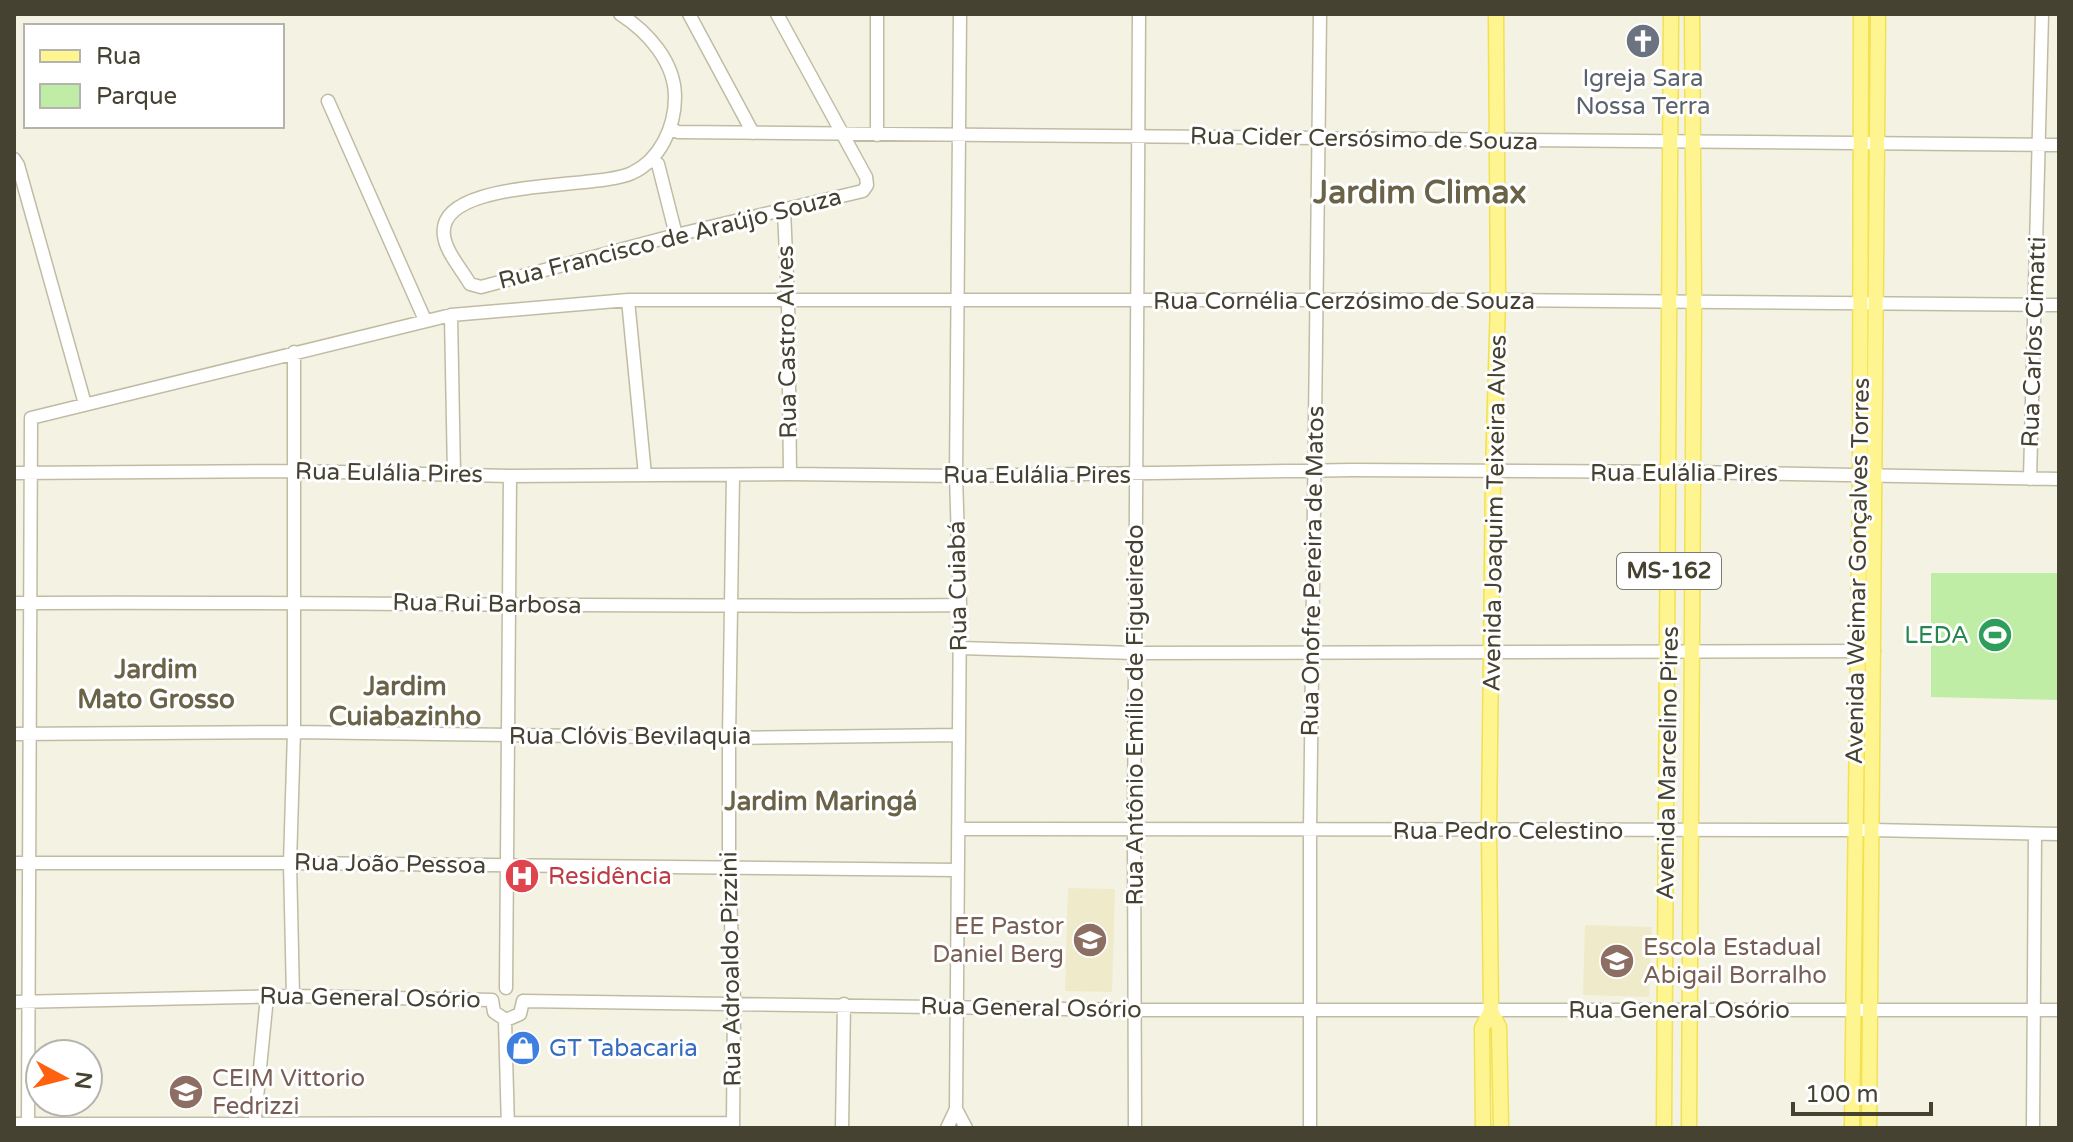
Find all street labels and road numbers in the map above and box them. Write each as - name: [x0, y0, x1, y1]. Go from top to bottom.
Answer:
- street label: Rua Cider Cersósimo de Souza: [1190, 121, 1538, 157]
- street label: Rua Francisco de Araújo Souza: [495, 182, 845, 296]
- street label: Rua Carlos Cimatti: [2016, 236, 2052, 448]
- street label: Rua Castro Alves: [771, 245, 803, 439]
- street label: Rua Cornélia Cerzósimo de Souza: [1153, 287, 1535, 316]
- street label: Avenida Joaquim Teixeira Alves: [1477, 334, 1513, 692]
- street label: Avenida Weimar Gonçalves Torres: [1840, 377, 1876, 765]
- street label: Rua Onofre Pereira de Matos: [1296, 405, 1330, 737]
- street label: Rua Eulália Pires: [295, 457, 483, 489]
- street label: Rua Eulália Pires: [1590, 459, 1778, 488]
- street label: Rua Eulália Pires: [943, 461, 1131, 490]
- street label: Rua Cuiabá: [942, 520, 974, 652]
- street label: Rua Antônio Emílio de Figueiredo: [1121, 524, 1150, 906]
- road number: MS-162: [1617, 553, 1721, 589]
- street label: Rua Rui Barbosa: [392, 588, 582, 620]
- street label: Avenida Marcelino Pires: [1651, 626, 1685, 900]
- street label: Rua Clóvis Bevilaquia: [509, 722, 751, 751]
- street label: Rua Pedro Celestino: [1393, 817, 1623, 846]
- street label: Rua João Pessoa: [294, 848, 486, 880]
- street label: Rua Adroaldo Pizzini: [714, 851, 748, 1087]
- street label: Rua General Osório: [259, 982, 481, 1014]
- street label: Rua General Osório: [920, 992, 1142, 1024]
- street label: Rua General Osório: [1568, 996, 1790, 1025]

